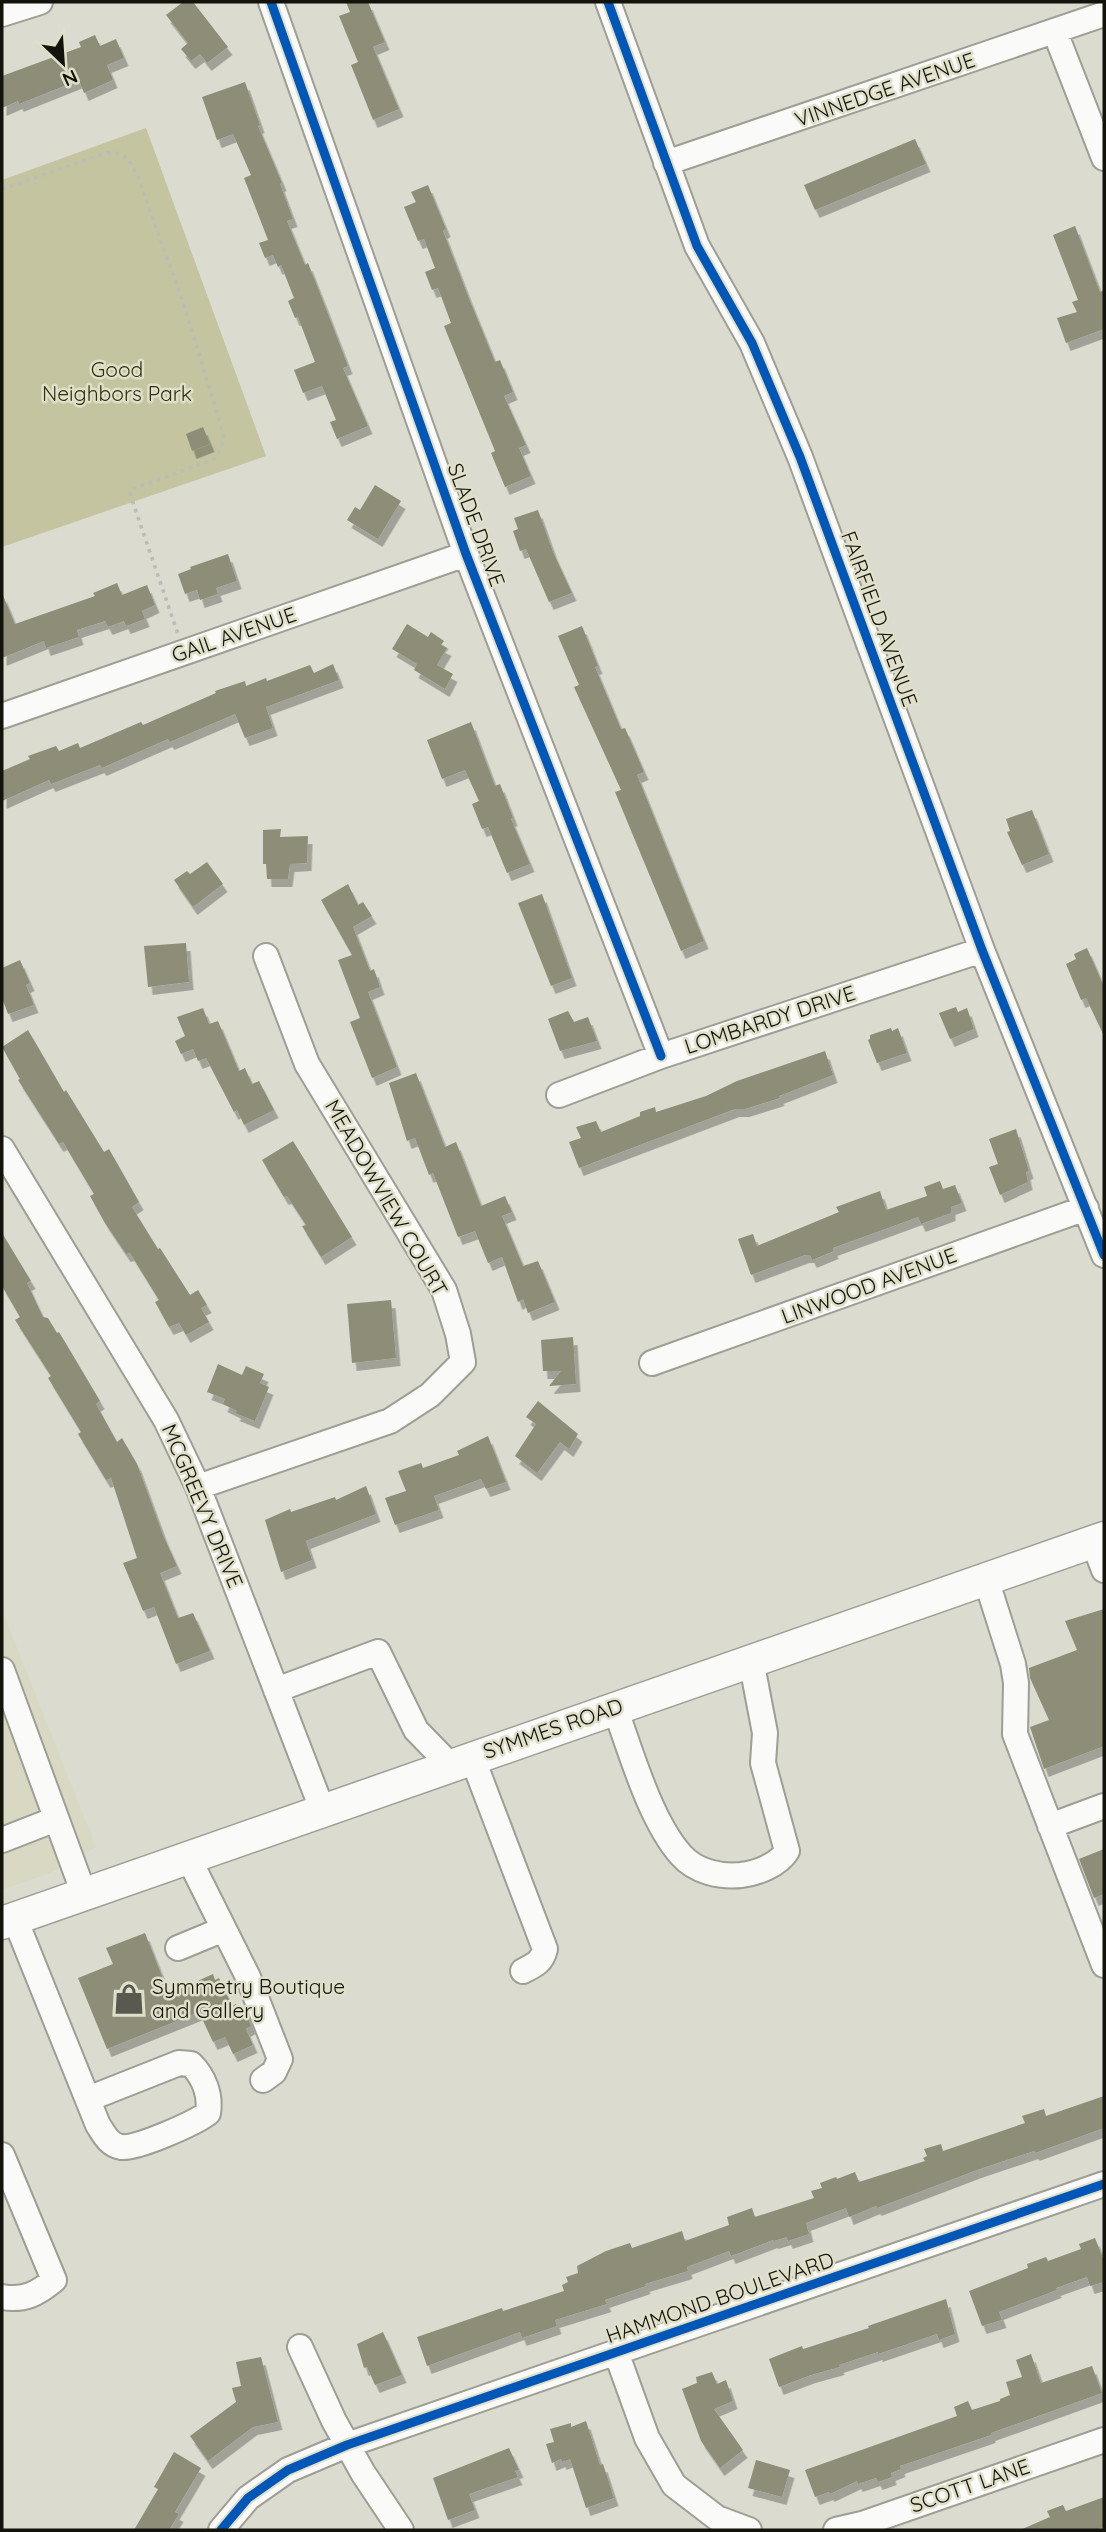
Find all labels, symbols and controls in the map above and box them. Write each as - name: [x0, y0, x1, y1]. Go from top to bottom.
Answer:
- north arrow: [28, 28, 98, 98]
- street label: VINNEDGE AVENUE: [791, 46, 978, 132]
- text: N: [59, 65, 82, 92]
- park label: Good Neighbors Park: [42, 356, 192, 406]
- street label: SLADE DRIVE: [443, 459, 511, 590]
- street label: FAIRFIELD AVENUE: [836, 527, 924, 710]
- street label: GAIL AVENUE: [168, 601, 299, 668]
- street label: LOMBARDY DRIVE: [681, 979, 858, 1059]
- street label: MEADOWVIEW COURT: [320, 1095, 454, 1300]
- street label: LINWOOD AVENUE: [777, 1241, 960, 1329]
- street label: MCGREEVY DRIVE: [157, 1420, 249, 1591]
- street label: SYMMES ROAD: [479, 1692, 626, 1764]
- place label: Symmetry Boutique and Gallery: [152, 1973, 345, 2023]
- shop icon: Symmetry Boutique and Gallery: [112, 1982, 146, 2016]
- street label: HAMMOND BOULEVARD: [602, 2246, 837, 2348]
- street label: SCOTT LANE: [906, 2452, 1033, 2518]

